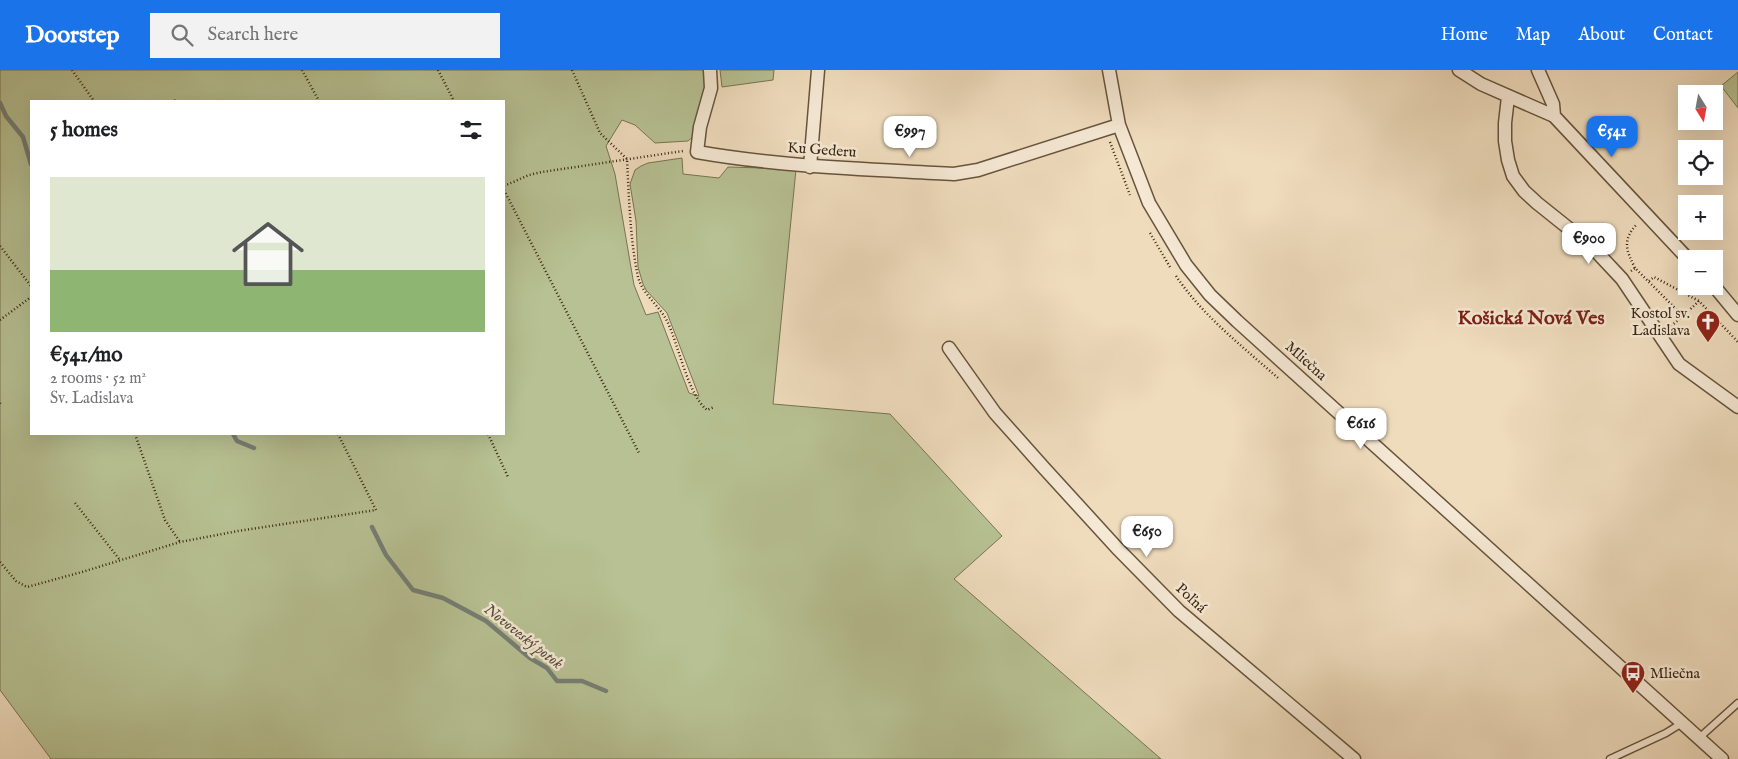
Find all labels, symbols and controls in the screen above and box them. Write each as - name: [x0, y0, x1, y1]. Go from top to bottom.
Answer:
- search box: [150, 13, 500, 58]
- text: Doorstep: [25, 20, 120, 51]
- icon: search: [168, 21, 196, 49]
- text: Search here: [208, 23, 298, 47]
- text: Home: [1441, 24, 1488, 47]
- text: Map: [1516, 24, 1550, 47]
- text: About: [1578, 24, 1625, 47]
- text: Contact: [1653, 24, 1713, 47]
- north arrow: [1678, 85, 1722, 130]
- map controls: [1678, 85, 1723, 295]
- icon: filters: [457, 116, 485, 144]
- pin: €997: [880, 116, 940, 158]
- pin: €541: [1582, 116, 1642, 158]
- text: 5 homes: [50, 117, 118, 144]
- text: €997: [895, 122, 925, 142]
- text: €541: [1598, 122, 1626, 142]
- street label: Ku Gederu: [787, 138, 857, 162]
- button: locate: [1678, 140, 1723, 185]
- button: +: [1678, 195, 1723, 240]
- icon: home: [223, 209, 313, 299]
- pin: €900: [1559, 222, 1619, 265]
- text: €900: [1573, 229, 1605, 249]
- button: −: [1678, 250, 1723, 295]
- place label: Kostol sv. Ladislava: [1631, 304, 1691, 340]
- district label: Košická Nová Ves: [1457, 306, 1605, 331]
- church icon: Kostol sv. Ladislava: [1695, 309, 1721, 343]
- street label: Mliečna: [1281, 337, 1331, 385]
- text: €541/mo: [50, 342, 123, 369]
- text: 2 rooms · 52 m²: [50, 369, 146, 389]
- text: Sv. Ladislava: [50, 389, 133, 409]
- pin: €616: [1331, 408, 1391, 450]
- text: €616: [1347, 414, 1375, 434]
- pin: €650: [1117, 516, 1177, 558]
- text: €650: [1132, 522, 1162, 542]
- street label: Poľná: [1172, 579, 1211, 617]
- water label: Novoveský potok: [479, 600, 567, 674]
- bus stop icon: Mliečna: [1620, 660, 1646, 694]
- place label: Mliečna: [1650, 664, 1700, 683]

